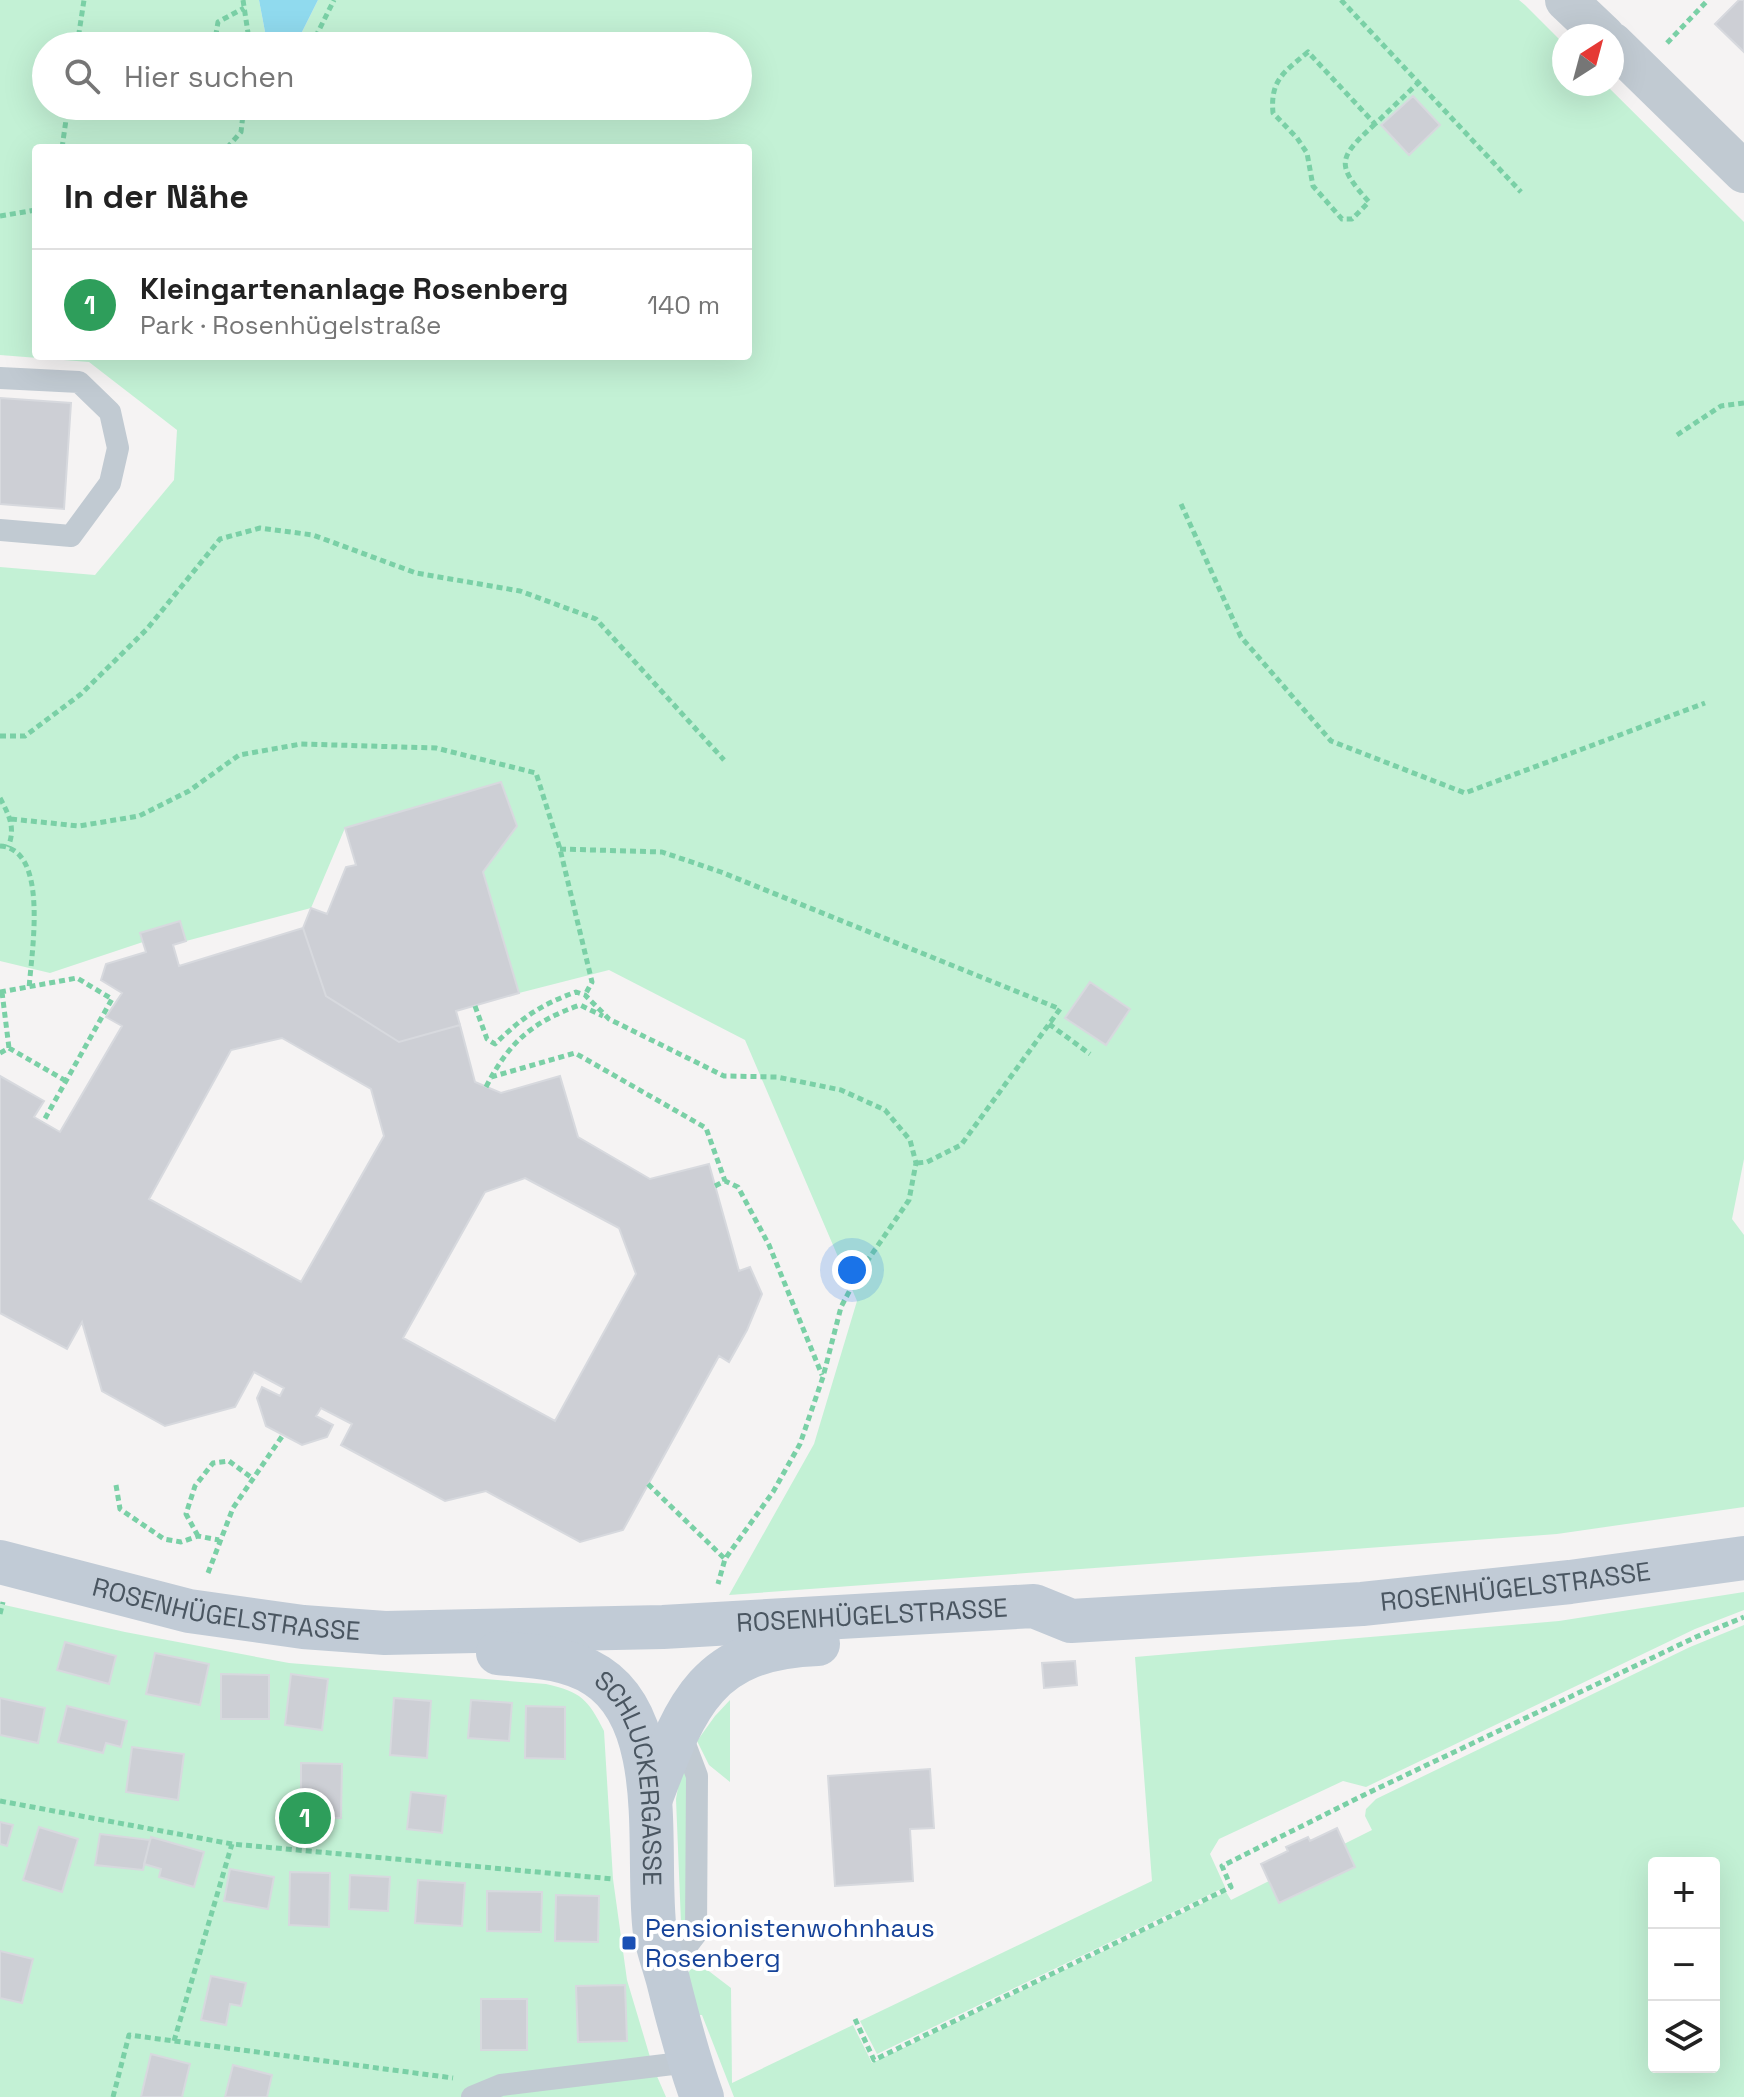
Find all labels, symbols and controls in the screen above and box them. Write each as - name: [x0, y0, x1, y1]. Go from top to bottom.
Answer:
- north arrow: [1552, 24, 1624, 96]
- search box: [32, 32, 752, 120]
- icon: search: [60, 54, 104, 98]
- text: Hier suchen: [124, 57, 294, 96]
- text: In der Nähe: [64, 175, 249, 218]
- text: Kleingartenanlage Rosenberg: [140, 269, 569, 308]
- text: 1: [84, 288, 96, 322]
- text: 140 m: [647, 288, 720, 322]
- text: Park · Rosenhügelstraße: [140, 308, 441, 342]
- your location: [832, 1250, 872, 1290]
- street label: ROSENHÜGELSTRASSE: [1379, 1554, 1653, 1619]
- street label: ROSENHÜGELSTRASSE: [89, 1570, 362, 1648]
- street label: ROSENHÜGELSTRASSE: [735, 1591, 1009, 1640]
- street label: SCHLUCKERGASSE: [587, 1663, 669, 1886]
- pin: 1: [279, 1788, 331, 1848]
- map controls: [1648, 1857, 1720, 2073]
- button: +: [1648, 1857, 1720, 1929]
- place label: Pensionistenwohnhaus Rosenberg: [645, 1911, 935, 1975]
- button: −: [1648, 1929, 1720, 2001]
- marker: Pensionistenwohnhaus Rosenberg: [620, 1934, 638, 1952]
- button: layers: [1648, 2001, 1720, 2073]

